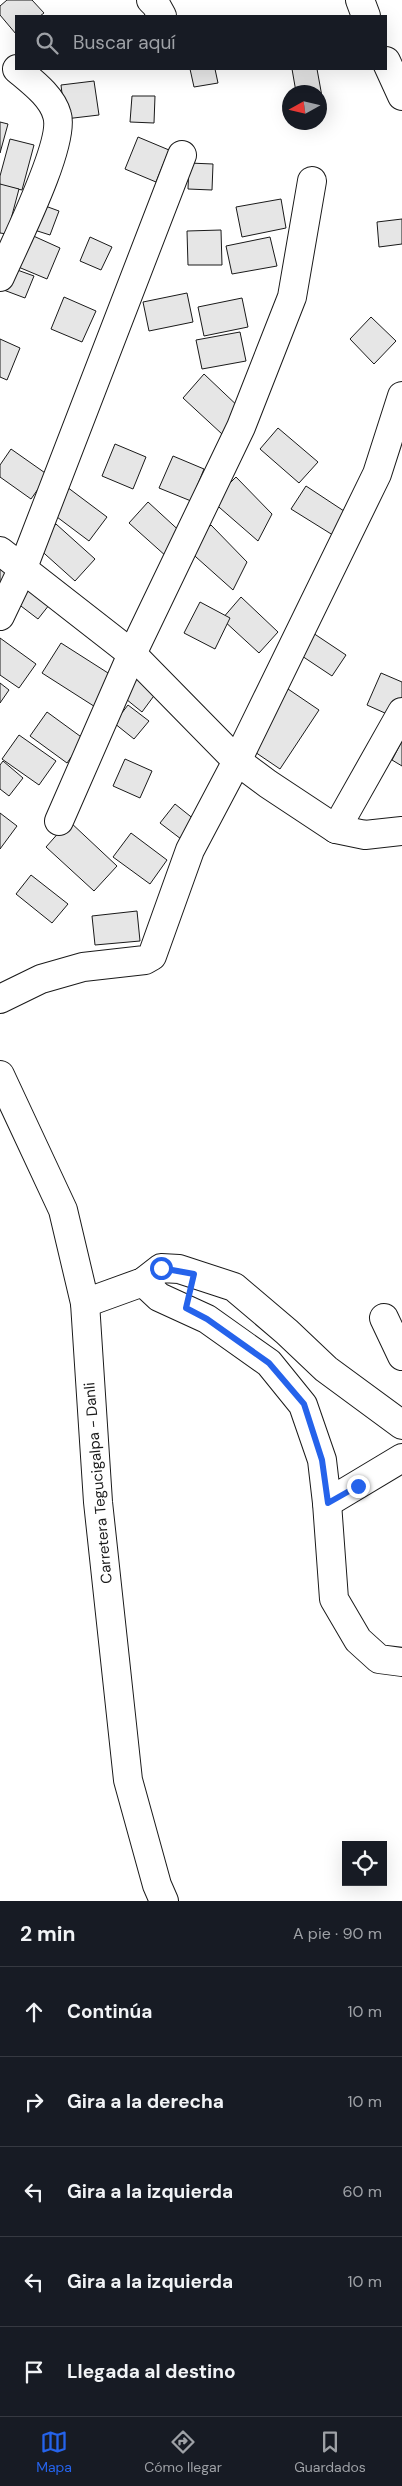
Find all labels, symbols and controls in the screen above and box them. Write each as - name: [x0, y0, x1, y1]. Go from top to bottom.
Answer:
- search box: [15, 15, 387, 70]
- icon: search: [33, 29, 61, 57]
- text: Buscar aquí: [73, 30, 176, 55]
- north arrow: [282, 85, 327, 130]
- route start: [150, 1257, 173, 1280]
- street label: Carretera Tegucigalpa - Danli: [79, 1381, 117, 1585]
- route end: [347, 1475, 370, 1498]
- map controls: [342, 1841, 387, 1886]
- button: locate: [342, 1841, 387, 1886]
- text: 2 min: [20, 1920, 76, 1948]
- text: A pie · 90 m: [293, 1923, 382, 1944]
- icon: ahead: [20, 1998, 48, 2026]
- text: Continúa: [67, 1999, 152, 2024]
- text: 10 m: [348, 2001, 382, 2022]
- icon: right: [20, 2088, 48, 2116]
- text: Gira a la derecha: [67, 2089, 224, 2114]
- text: 10 m: [348, 2091, 382, 2112]
- icon: left: [20, 2178, 48, 2206]
- text: Gira a la izquierda: [67, 2179, 233, 2204]
- text: 60 m: [342, 2181, 382, 2202]
- icon: left: [20, 2268, 48, 2296]
- text: Gira a la izquierda: [67, 2269, 233, 2294]
- text: 10 m: [348, 2271, 382, 2292]
- icon: arrive: [20, 2358, 48, 2386]
- text: Llegada al destino: [67, 2359, 236, 2384]
- tab: Mapa: [36, 2428, 72, 2476]
- tab: Cómo llegar: [144, 2428, 222, 2476]
- tab: Guardados: [294, 2428, 366, 2476]

